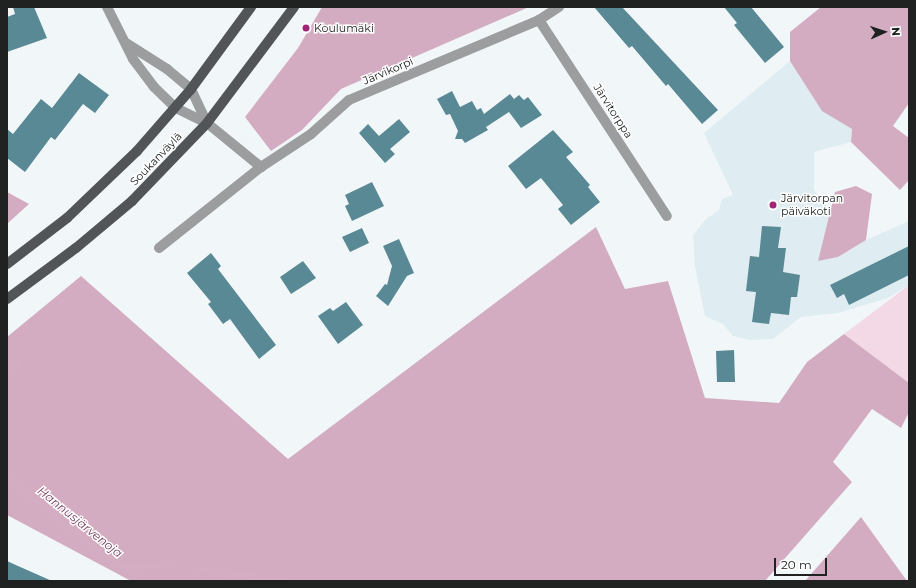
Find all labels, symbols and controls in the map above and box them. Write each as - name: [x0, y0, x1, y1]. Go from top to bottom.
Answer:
- north arrow: [864, 12, 904, 52]
- place label: Koulumäki: [314, 21, 374, 35]
- marker: Koulumäki: [301, 23, 311, 33]
- text: N: [889, 27, 903, 36]
- street label: Järvikorpi: [361, 54, 415, 88]
- street label: Järvitorppa: [591, 81, 635, 141]
- street label: Soukanväylä: [127, 130, 185, 188]
- place label: Järvitorpan päiväkoti: [781, 192, 843, 218]
- marker: Järvitorpan päiväkoti: [768, 200, 778, 210]
- water label: Hannusjärvenoja: [35, 483, 125, 561]
- scale bar: [776, 550, 829, 576]
- text: 20 m: [781, 557, 812, 572]

